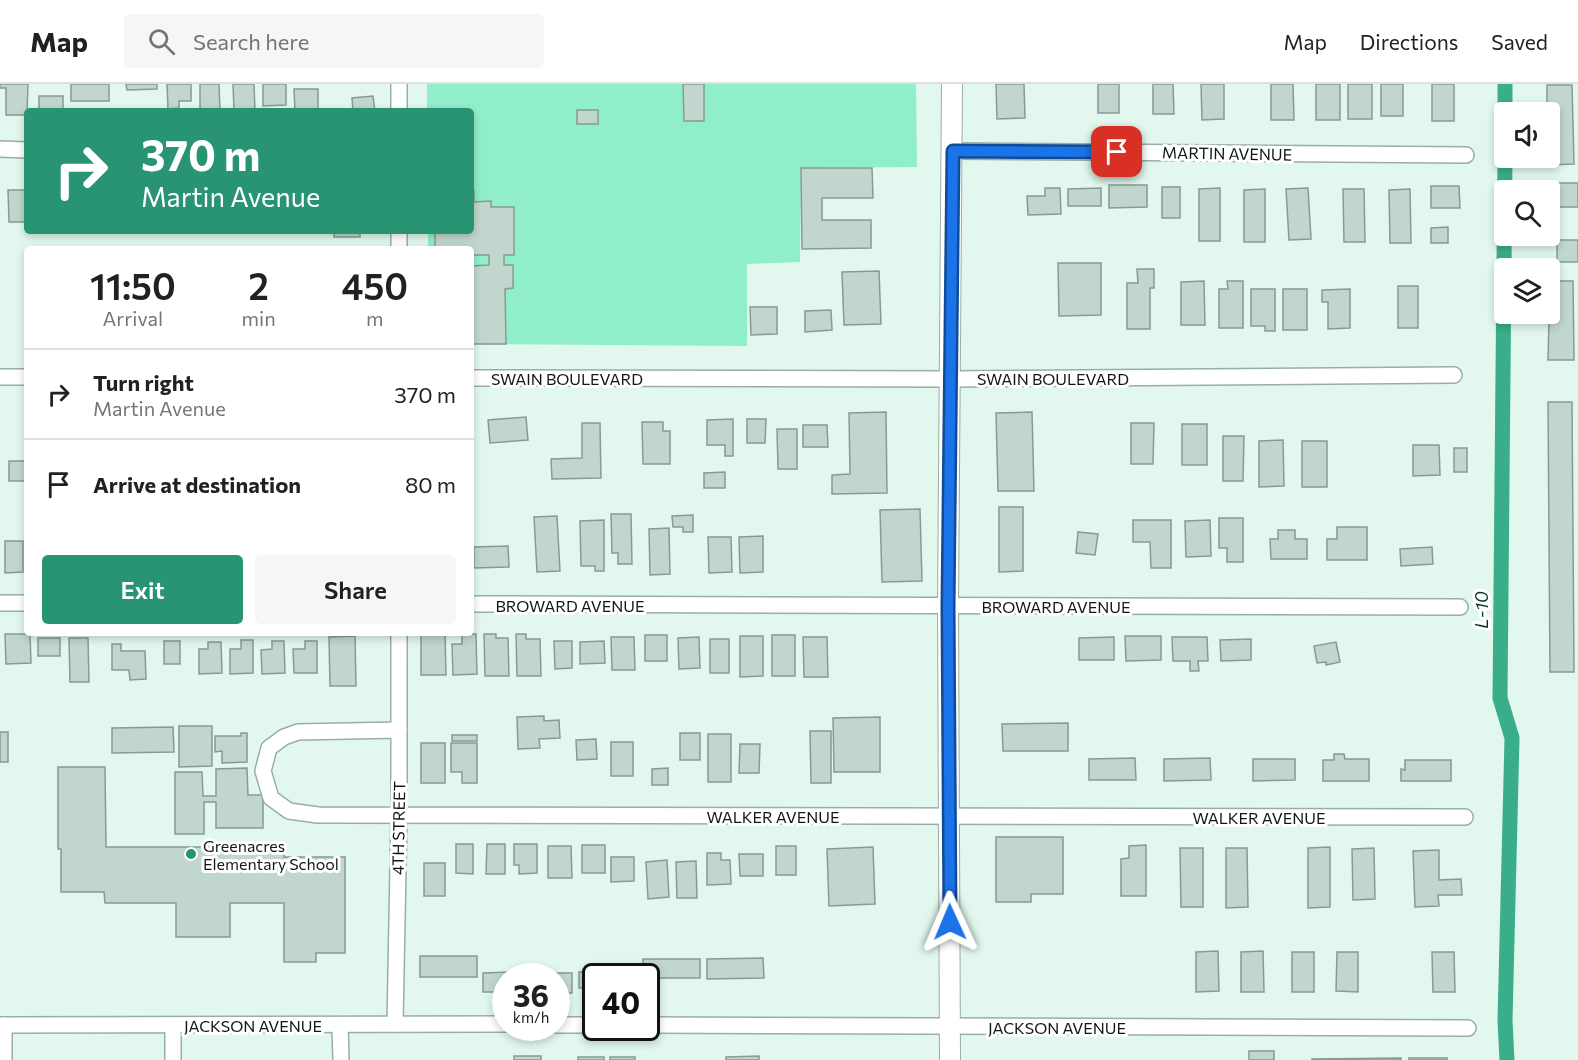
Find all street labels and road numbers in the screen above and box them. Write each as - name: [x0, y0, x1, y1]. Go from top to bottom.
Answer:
- street label: MARTIN AVENUE: [1162, 142, 1292, 164]
- street label: SWAIN BOULEVARD: [491, 369, 643, 388]
- street label: SWAIN BOULEVARD: [977, 369, 1129, 388]
- street label: BROWARD AVENUE: [496, 596, 644, 615]
- street label: BROWARD AVENUE: [982, 597, 1130, 616]
- street label: 4TH STREET: [388, 781, 408, 875]
- street label: WALKER AVENUE: [707, 807, 839, 826]
- street label: WALKER AVENUE: [1193, 808, 1325, 827]
- street label: JACKSON AVENUE: [184, 1016, 322, 1035]
- street label: JACKSON AVENUE: [988, 1018, 1126, 1037]

